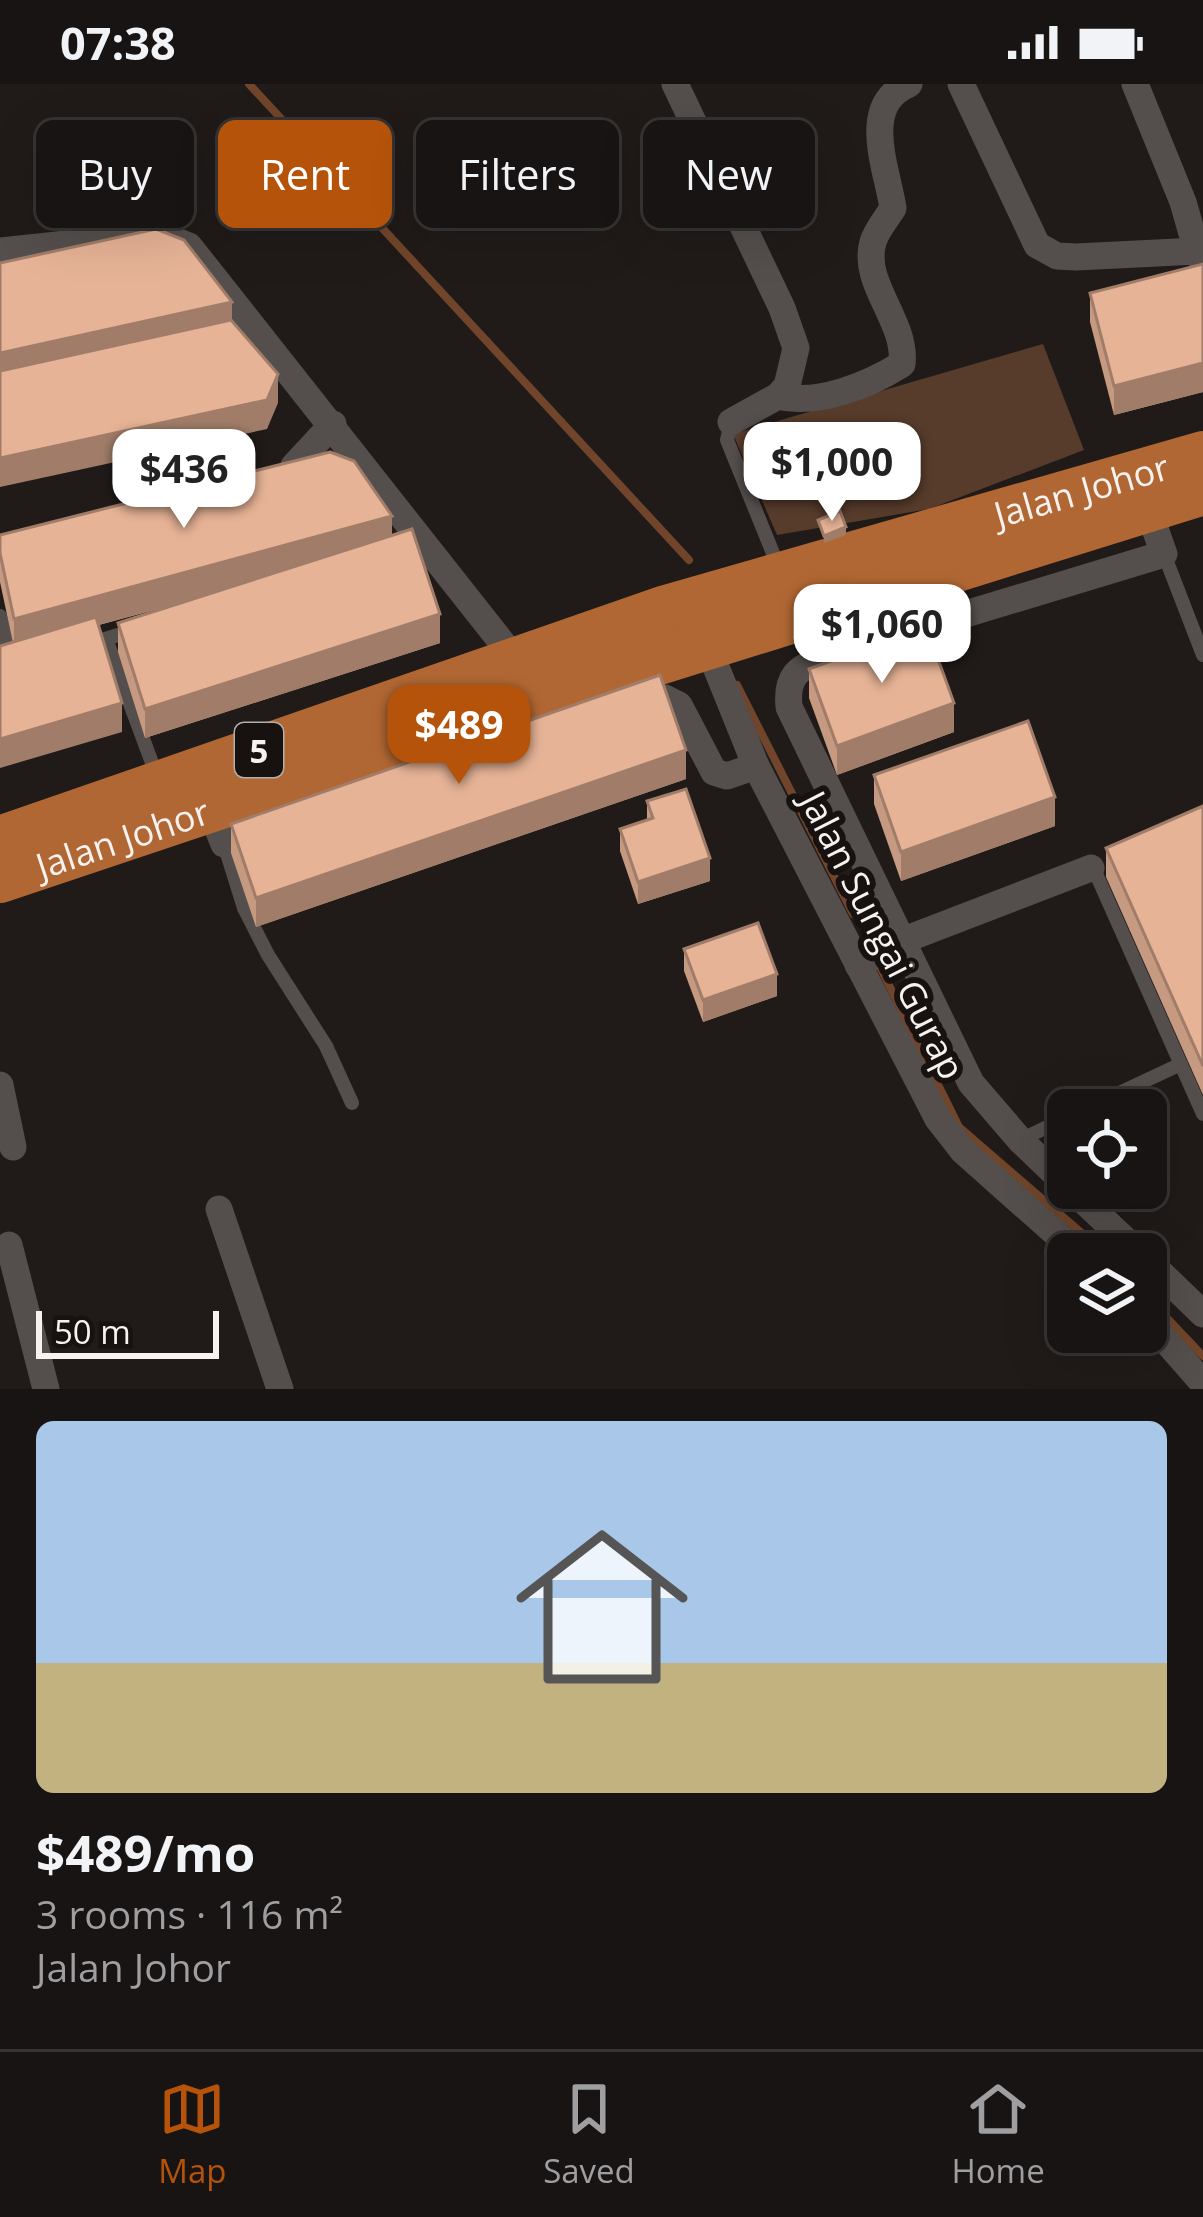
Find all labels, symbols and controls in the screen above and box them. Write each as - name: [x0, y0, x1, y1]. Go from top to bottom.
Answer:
- text: 07:38: [60, 12, 176, 73]
- chip: Buy: [36, 120, 194, 228]
- chip: Rent: [218, 120, 392, 228]
- chip: Filters: [416, 120, 619, 228]
- chip: New: [643, 120, 815, 228]
- pin: $1,000: [734, 422, 930, 524]
- pin: $436: [113, 429, 255, 531]
- text: $1,000: [771, 434, 893, 487]
- text: $436: [139, 441, 229, 494]
- street label: Jalan Johor: [985, 441, 1175, 539]
- pin: $1,060: [784, 584, 980, 686]
- text: $1,060: [821, 596, 943, 649]
- pin: $489: [388, 685, 530, 787]
- text: $489: [414, 697, 504, 750]
- road number: 5: [235, 723, 283, 777]
- street label: Jalan Sungai Gurap: [788, 780, 977, 1087]
- street label: Jalan Johor: [26, 786, 216, 891]
- map controls: [1047, 1089, 1167, 1353]
- button: locate: [1047, 1089, 1167, 1209]
- button: layers: [1047, 1233, 1167, 1353]
- scale bar: [36, 1305, 219, 1358]
- text: 50 m: [54, 1309, 131, 1354]
- icon: home: [494, 1499, 710, 1715]
- text: $489/mo: [36, 1817, 255, 1887]
- text: 3 rooms · 116 m²: [36, 1887, 343, 1940]
- text: Jalan Johor: [36, 1940, 231, 1993]
- tab: Map: [158, 2076, 227, 2193]
- tab: Saved: [543, 2076, 635, 2193]
- tab: Home: [951, 2076, 1045, 2193]

